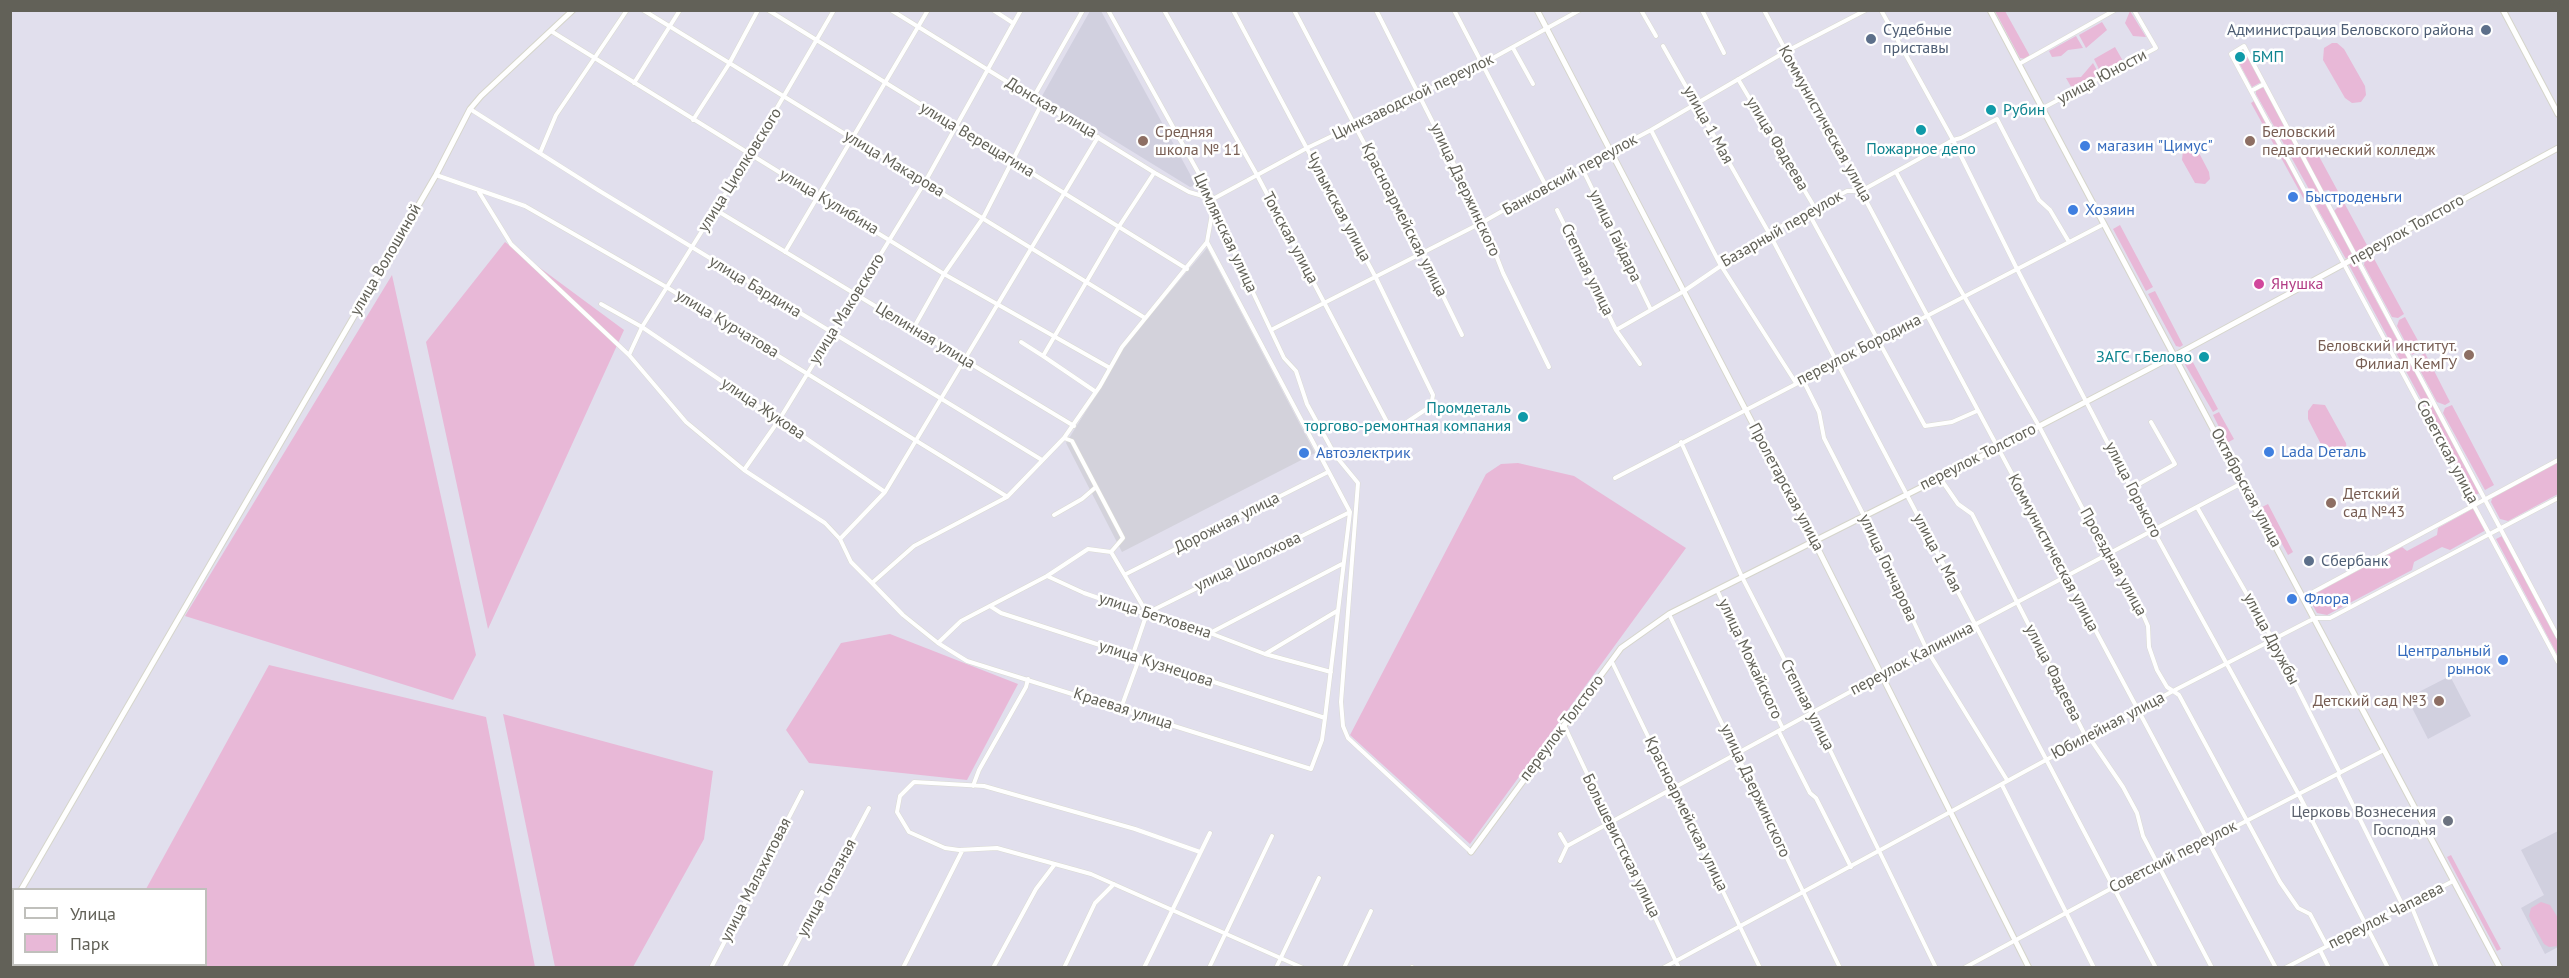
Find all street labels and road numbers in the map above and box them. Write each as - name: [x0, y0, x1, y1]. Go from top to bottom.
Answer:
- street label: Коммунистическая улица: [1774, 42, 1876, 206]
- street label: улица Юности: [2054, 45, 2150, 109]
- street label: Цинкзаводской переулок: [1329, 50, 1497, 144]
- street label: Донская улица: [1002, 73, 1100, 143]
- street label: улица 1 Мая: [1679, 83, 1737, 167]
- street label: улица Фадеева: [1741, 94, 1813, 194]
- street label: улица Верещагина: [916, 98, 1038, 182]
- street label: улица Циолковского: [694, 104, 786, 236]
- street label: улица Дзержинского: [1426, 120, 1504, 260]
- street label: улица Макарова: [840, 126, 948, 202]
- street label: Банковский переулок: [1499, 130, 1641, 220]
- street label: Красноармейская улица: [1357, 140, 1451, 300]
- street label: Чулымская улица: [1301, 149, 1375, 265]
- street label: улица Кулибина: [776, 165, 882, 239]
- street label: Цимлянская улица: [1189, 170, 1261, 296]
- street label: Базарный переулок: [1718, 186, 1846, 272]
- street label: улица Гайдара: [1584, 187, 1646, 285]
- street label: Томская улица: [1258, 189, 1322, 287]
- street label: переулок Толстого: [2346, 191, 2468, 269]
- street label: улица Волошиной: [346, 201, 426, 319]
- street label: Степная улица: [1556, 221, 1618, 319]
- street label: улица Маковского: [805, 250, 889, 368]
- street label: улица Бардина: [705, 252, 805, 322]
- street label: улица Курчатова: [672, 286, 782, 362]
- street label: Целинная улица: [872, 299, 978, 373]
- street label: переулок Бородина: [1793, 310, 1925, 390]
- street label: улица Жукова: [717, 374, 809, 444]
- street label: Советская улица: [2412, 397, 2482, 507]
- street label: переулок Толстого: [1917, 419, 2039, 495]
- street label: Пролетарская улица: [1744, 420, 1828, 554]
- street label: Октябрьская улица: [2206, 425, 2286, 551]
- street label: улица Горького: [2101, 439, 2165, 541]
- street label: Коммунистическая улица: [2003, 471, 2103, 635]
- street label: Дорожная улица: [1171, 488, 1283, 558]
- street label: Проездная улица: [2075, 505, 2151, 619]
- street label: улица 1 Мая: [1908, 510, 1966, 596]
- street label: улица Гончарова: [1855, 511, 1921, 625]
- street label: улица Шолохова: [1192, 528, 1304, 596]
- street label: улица Бетховена: [1096, 589, 1214, 643]
- street label: улица Дружбы: [2239, 590, 2303, 688]
- street label: улица Можайского: [1714, 596, 1786, 722]
- street label: переулок Калинина: [1847, 618, 1977, 700]
- street label: улица Фадеева: [2020, 621, 2086, 725]
- street label: улица Кузнецова: [1096, 636, 1216, 692]
- street label: Степная улица: [1776, 656, 1838, 754]
- street label: переулок Толстого: [1516, 671, 1608, 785]
- street label: Краевая улица: [1071, 684, 1175, 734]
- street label: Юбилейная улица: [2048, 688, 2168, 764]
- street label: улица Дзержинского: [1716, 721, 1794, 861]
- street label: Красноармейская улица: [1640, 733, 1732, 895]
- street label: Большевистская улица: [1578, 771, 1664, 921]
- street label: улица Малахитовая: [716, 815, 796, 945]
- street label: Советский переулок: [2106, 817, 2240, 897]
- street label: улица Топазная: [793, 836, 861, 940]
- street label: переулок Чапаева: [2325, 879, 2447, 953]

